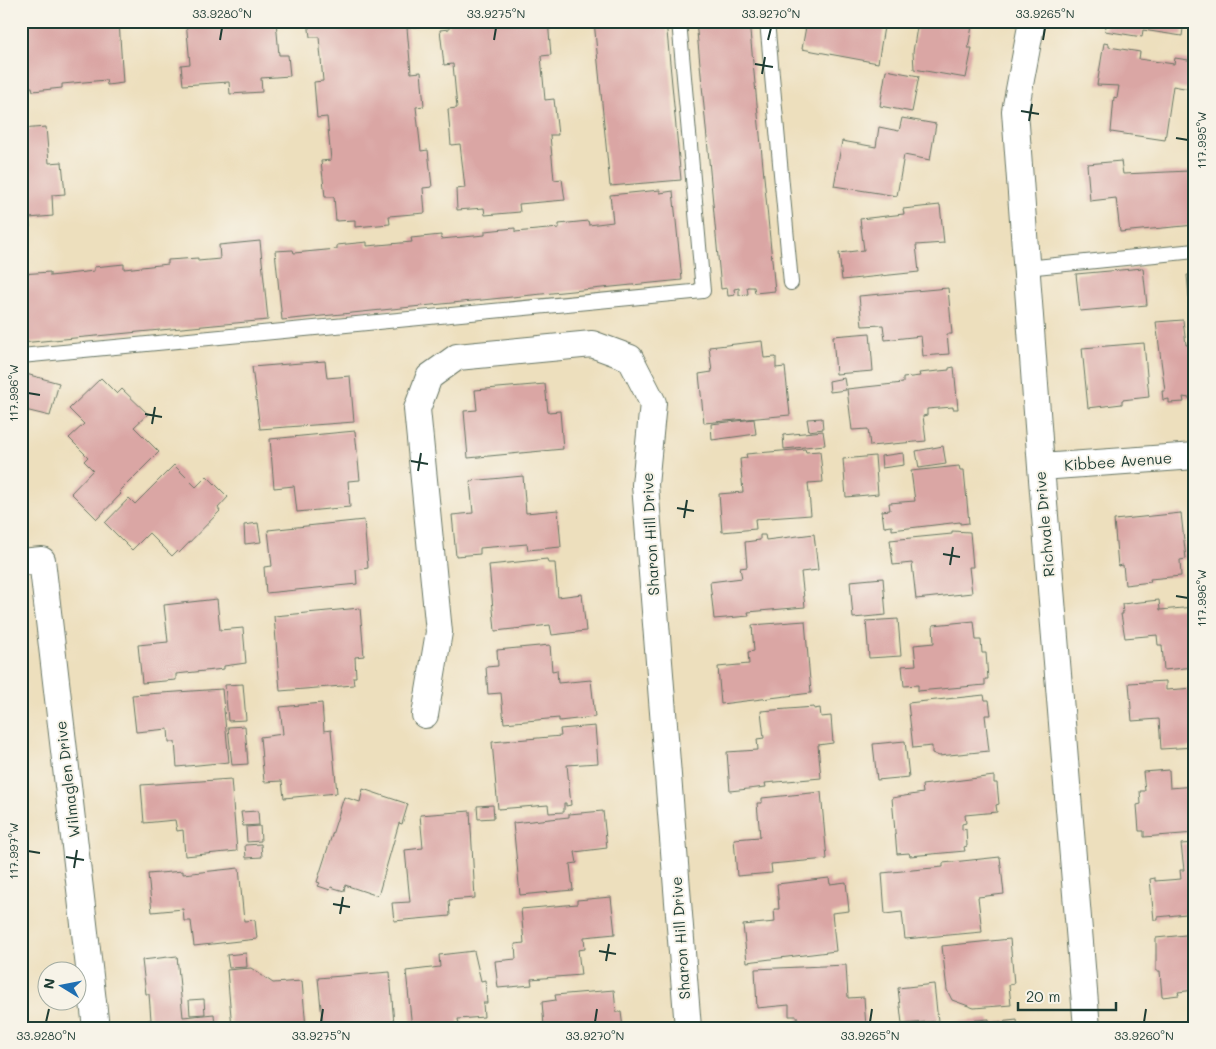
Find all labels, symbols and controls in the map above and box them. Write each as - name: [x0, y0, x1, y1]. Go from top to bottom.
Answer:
- text: 33.9280°N: [192, 5, 252, 21]
- text: 33.9275°N: [467, 5, 525, 21]
- text: 33.9270°N: [742, 5, 800, 21]
- text: 33.9265°N: [1015, 5, 1075, 21]
- text: 117.995°W: [1193, 111, 1209, 169]
- text: 117.996°W: [5, 364, 21, 422]
- street label: Kibbee Avenue: [1063, 447, 1173, 475]
- street label: Richvale Drive: [1029, 470, 1059, 578]
- street label: Sharon Hill Drive: [637, 472, 663, 596]
- text: 117.996°W: [1193, 569, 1209, 627]
- street label: Wilmaglen Drive: [50, 720, 84, 839]
- text: 117.997°W: [5, 823, 21, 879]
- street label: Sharon Hill Drive: [666, 876, 694, 1000]
- north arrow: [38, 962, 88, 1012]
- text: N: [38, 977, 59, 991]
- scale bar: [1018, 979, 1116, 1011]
- text: 20 m: [1026, 986, 1060, 1006]
- text: 33.9280°N: [16, 1027, 76, 1043]
- text: 33.9275°N: [292, 1027, 350, 1043]
- text: 33.9270°N: [566, 1027, 624, 1043]
- text: 33.9265°N: [840, 1027, 900, 1043]
- text: 33.9260°N: [1114, 1027, 1174, 1043]

